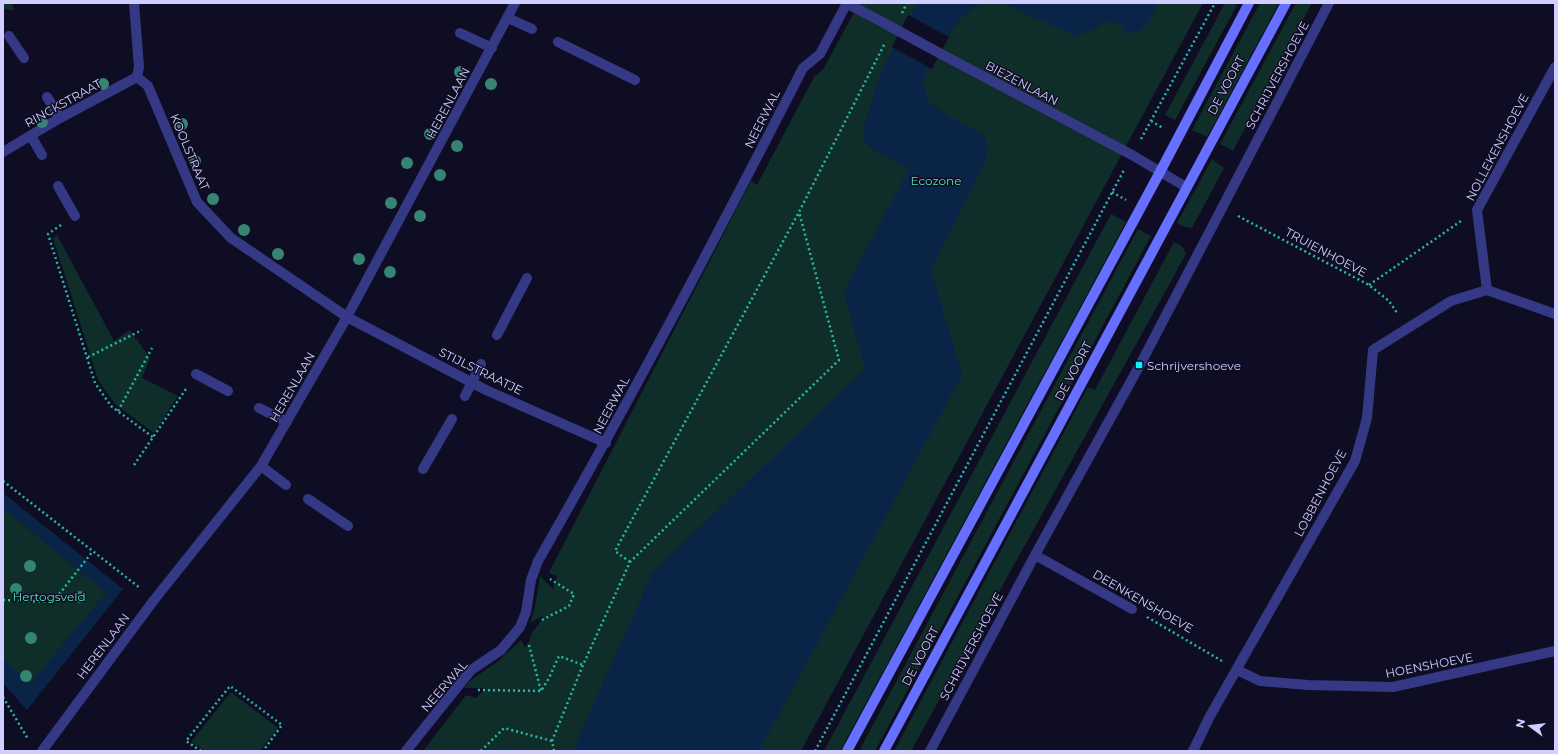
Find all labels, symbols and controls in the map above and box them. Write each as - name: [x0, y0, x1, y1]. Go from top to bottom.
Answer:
- street label: SCHRIJVERSHOEVE: [1242, 18, 1312, 132]
- street label: DE VOORT: [1204, 53, 1248, 117]
- street label: BIEZENLAAN: [983, 57, 1061, 109]
- street label: HERENLAAN: [423, 65, 473, 141]
- street label: RINCKSTRAAT: [22, 76, 104, 130]
- street label: NEERWAL: [741, 88, 783, 150]
- street label: NOLLEKENSHOEVE: [1462, 91, 1532, 203]
- street label: KOOLSTRAAT: [167, 111, 213, 193]
- park label: Ecozone: [911, 173, 961, 188]
- street label: TRUIENHOEVE: [1283, 224, 1369, 280]
- street label: DE VOORT: [1051, 339, 1095, 403]
- street label: STIJLSTRAATJE: [437, 344, 525, 398]
- street label: HERENLAAN: [266, 349, 318, 425]
- place label: Schrijvershoeve: [1147, 358, 1241, 373]
- marker: Schrijvershoeve: [1134, 360, 1144, 370]
- street label: NEERWAL: [590, 374, 632, 436]
- street label: LOBBENHOEVE: [1291, 447, 1349, 539]
- street label: DEENKENSHOEVE: [1090, 566, 1196, 636]
- park label: Hertogsveld: [12, 589, 86, 604]
- street label: SCHRIJVERSHOEVE: [936, 589, 1006, 703]
- street label: HERENLAAN: [73, 610, 133, 682]
- street label: DE VOORT: [898, 624, 942, 688]
- street label: HOENSHOEVE: [1384, 649, 1474, 681]
- street label: NEERWAL: [418, 657, 470, 715]
- north arrow: [1510, 706, 1550, 746]
- text: N: [1512, 717, 1528, 730]

